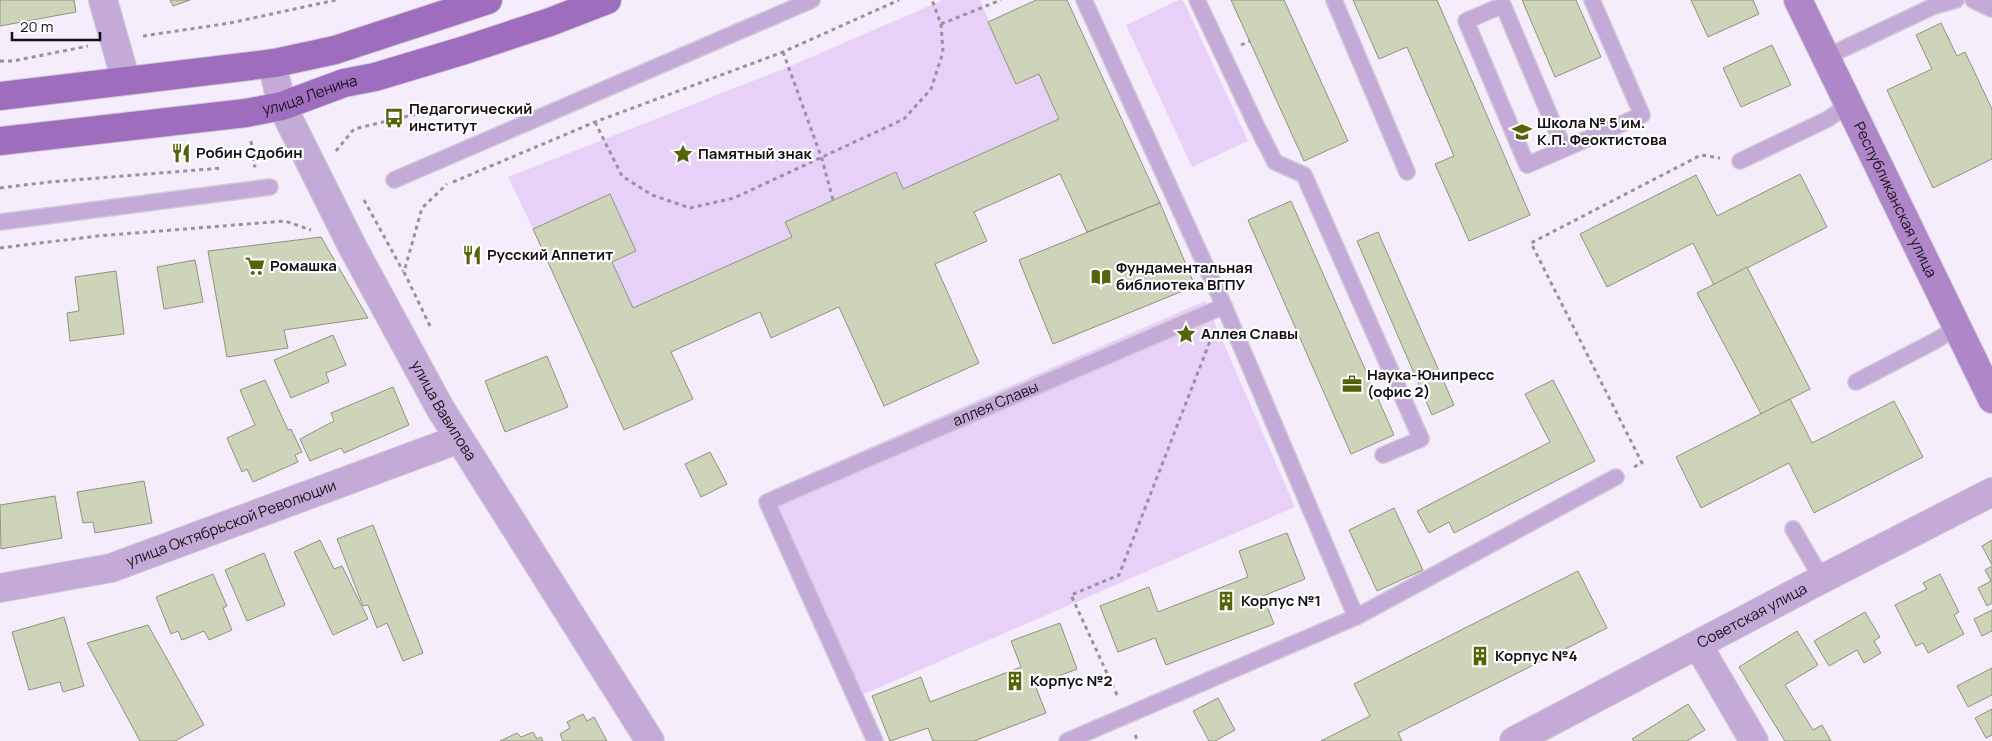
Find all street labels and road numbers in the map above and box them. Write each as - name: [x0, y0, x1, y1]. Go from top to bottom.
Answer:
- street label: улица Ленина: [260, 70, 359, 120]
- street label: Республиканская улица: [1849, 118, 1942, 281]
- street label: улица Вавилова: [406, 356, 482, 465]
- street label: аллея Славы: [949, 376, 1042, 431]
- street label: улица Октябрьской Революции: [123, 474, 339, 572]
- street label: Советская улица: [1693, 578, 1811, 653]

